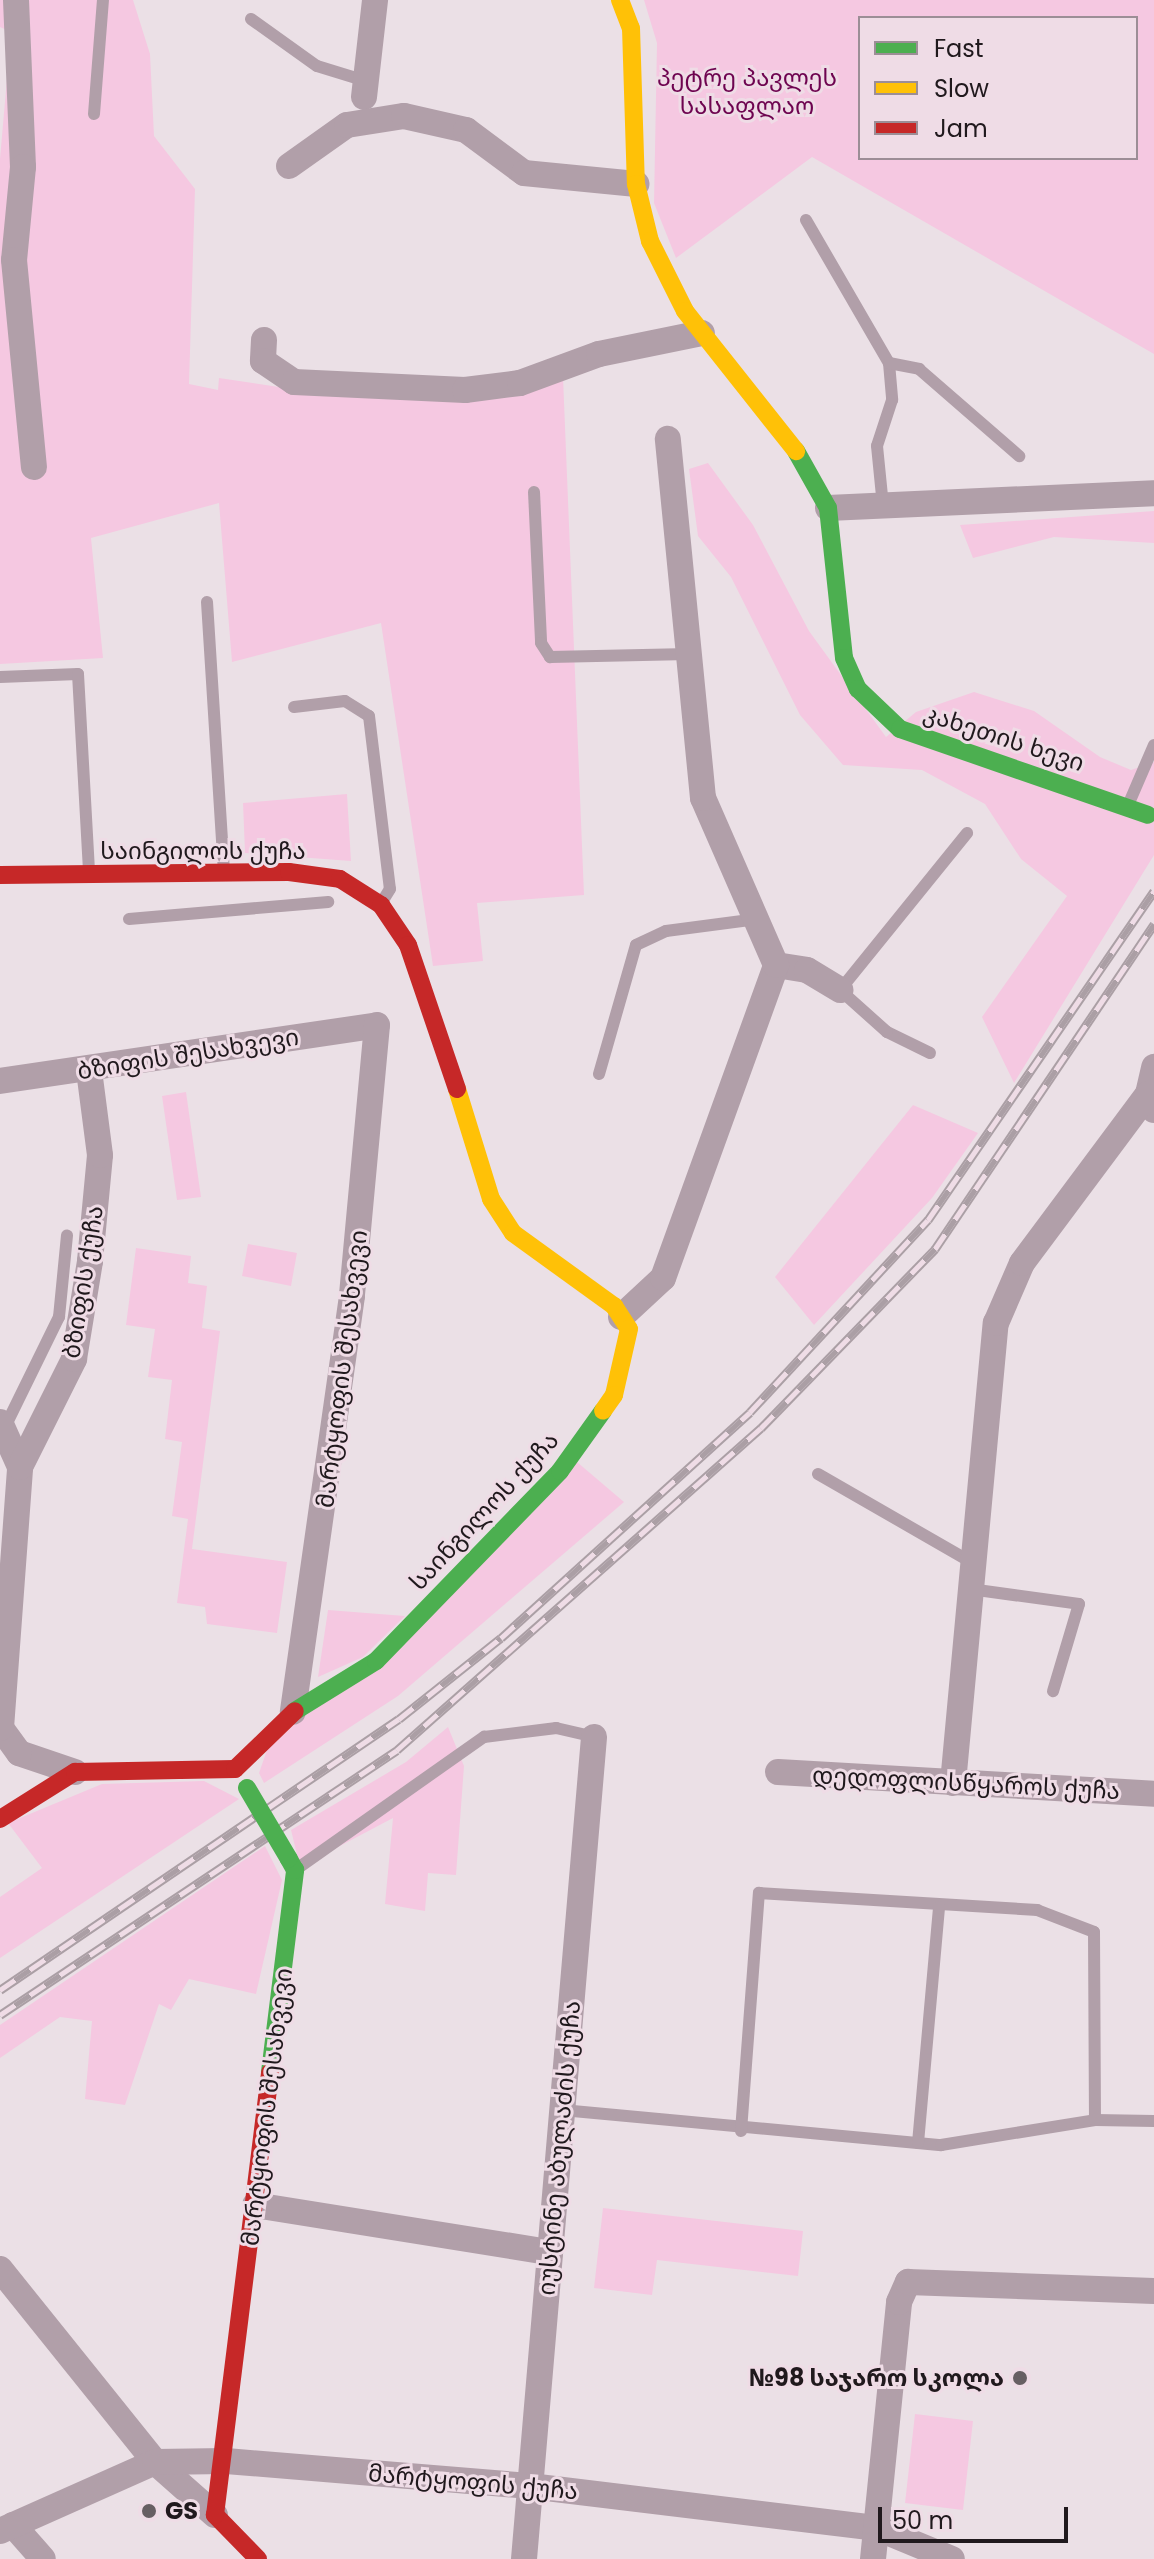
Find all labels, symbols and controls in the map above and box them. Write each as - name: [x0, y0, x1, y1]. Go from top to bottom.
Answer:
- legend: [858, 16, 1138, 160]
- text: Fast: [934, 32, 984, 65]
- park label: პეტრე პავლეს სასაფლაო: [657, 64, 837, 120]
- text: Slow: [934, 72, 989, 105]
- text: Jam: [934, 112, 988, 145]
- street label: კახეთის ხევი: [920, 699, 1088, 777]
- street label: საინგილოს ქუჩა: [100, 837, 306, 865]
- street label: ბზიფის შესახვევი: [75, 1022, 301, 1086]
- street label: ბზიფის ქუჩა: [57, 1204, 109, 1360]
- street label: მარტყოფის შესახვევი: [311, 1228, 373, 1510]
- street label: საინგილოს ქუჩა: [403, 1426, 565, 1596]
- street label: დედოფლისწყაროს ქუჩა: [811, 1761, 1121, 1805]
- street label: მარტყოფის შესახვევი: [236, 1966, 298, 2248]
- street label: იუსტინე აბულაძის ქუჩა: [532, 1999, 586, 2297]
- place label: №98 საჯარო სკოლა: [749, 2364, 1004, 2392]
- marker: №98 საჯარო სკოლა: [1011, 2369, 1029, 2387]
- street label: მარტყოფის ქუჩა: [367, 2458, 579, 2506]
- scale bar: [882, 2491, 1072, 2541]
- place label: GS: [165, 2497, 198, 2525]
- marker: GS: [140, 2502, 158, 2520]
- text: 50 m: [892, 2504, 953, 2537]

